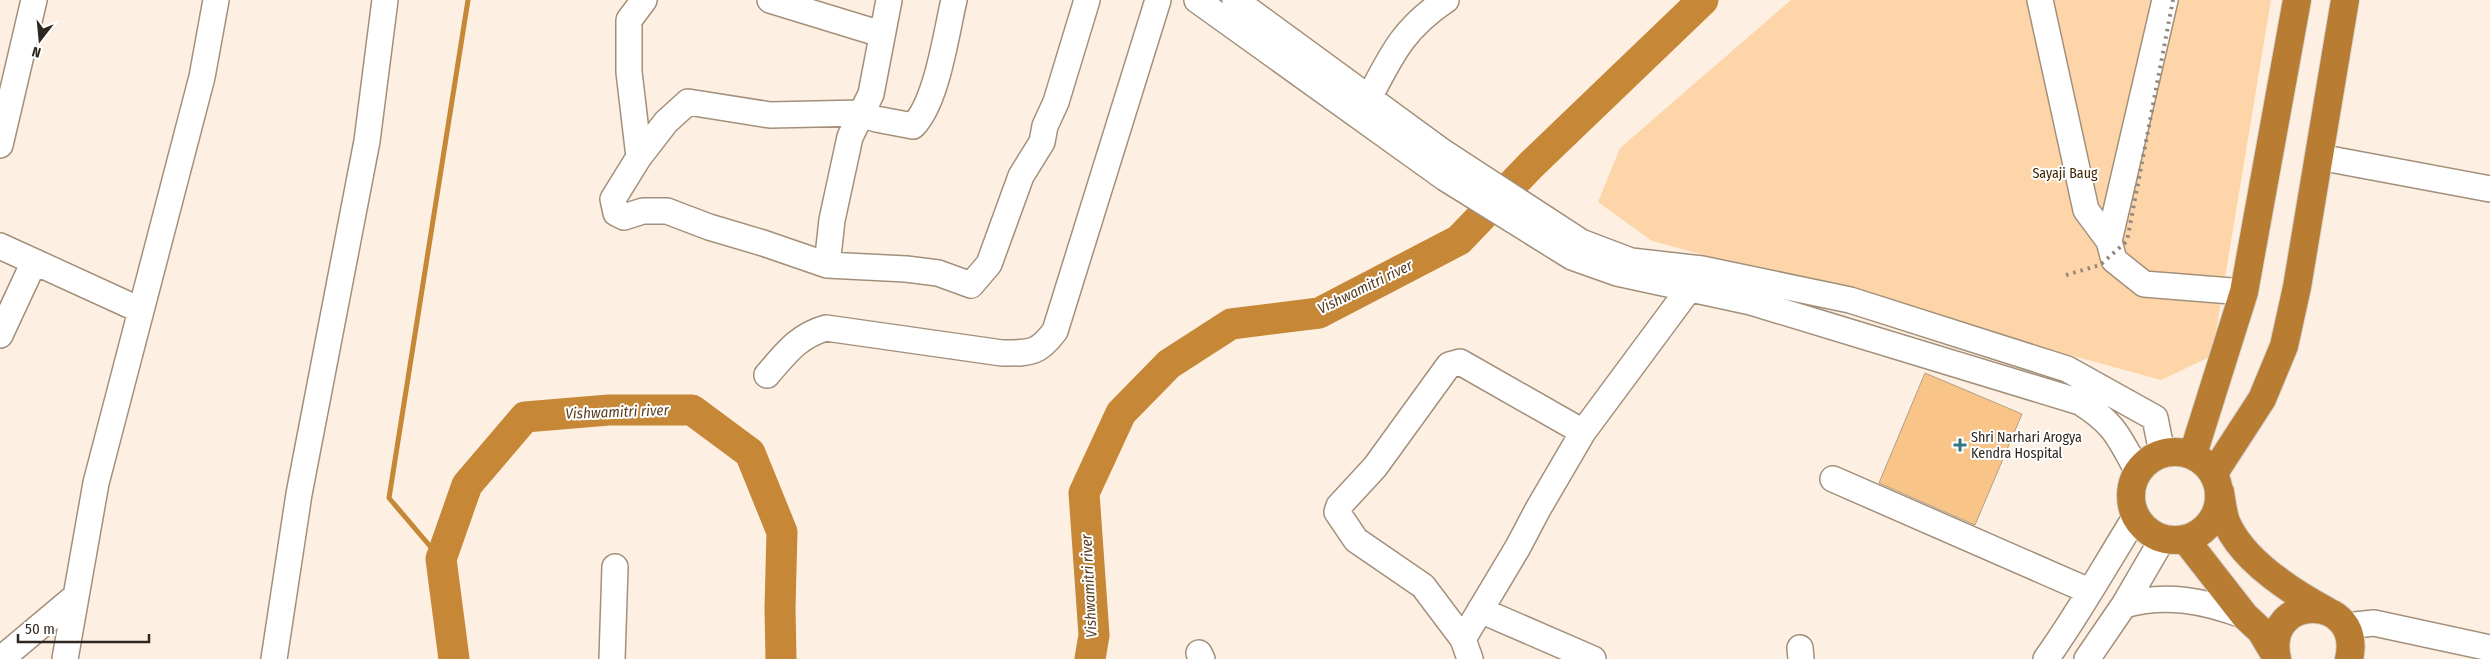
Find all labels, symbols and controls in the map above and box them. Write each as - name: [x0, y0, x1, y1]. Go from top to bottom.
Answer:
- north arrow: [15, 15, 65, 65]
- text: N: [30, 43, 43, 61]
- park label: Sayaji Baug: [2032, 165, 2098, 182]
- water label: Vishwamitri river: [1315, 256, 1416, 318]
- water label: Vishwamitri river: [565, 401, 670, 423]
- place label: Shri Narhari Arogya Kendra Hospital: [1971, 429, 2082, 462]
- marker: Shri Narhari Arogya Kendra Hospital: [1953, 438, 1967, 452]
- water label: Vishwamitri river: [1077, 533, 1101, 638]
- scale bar: [18, 612, 149, 644]
- text: 50 m: [25, 620, 55, 638]

